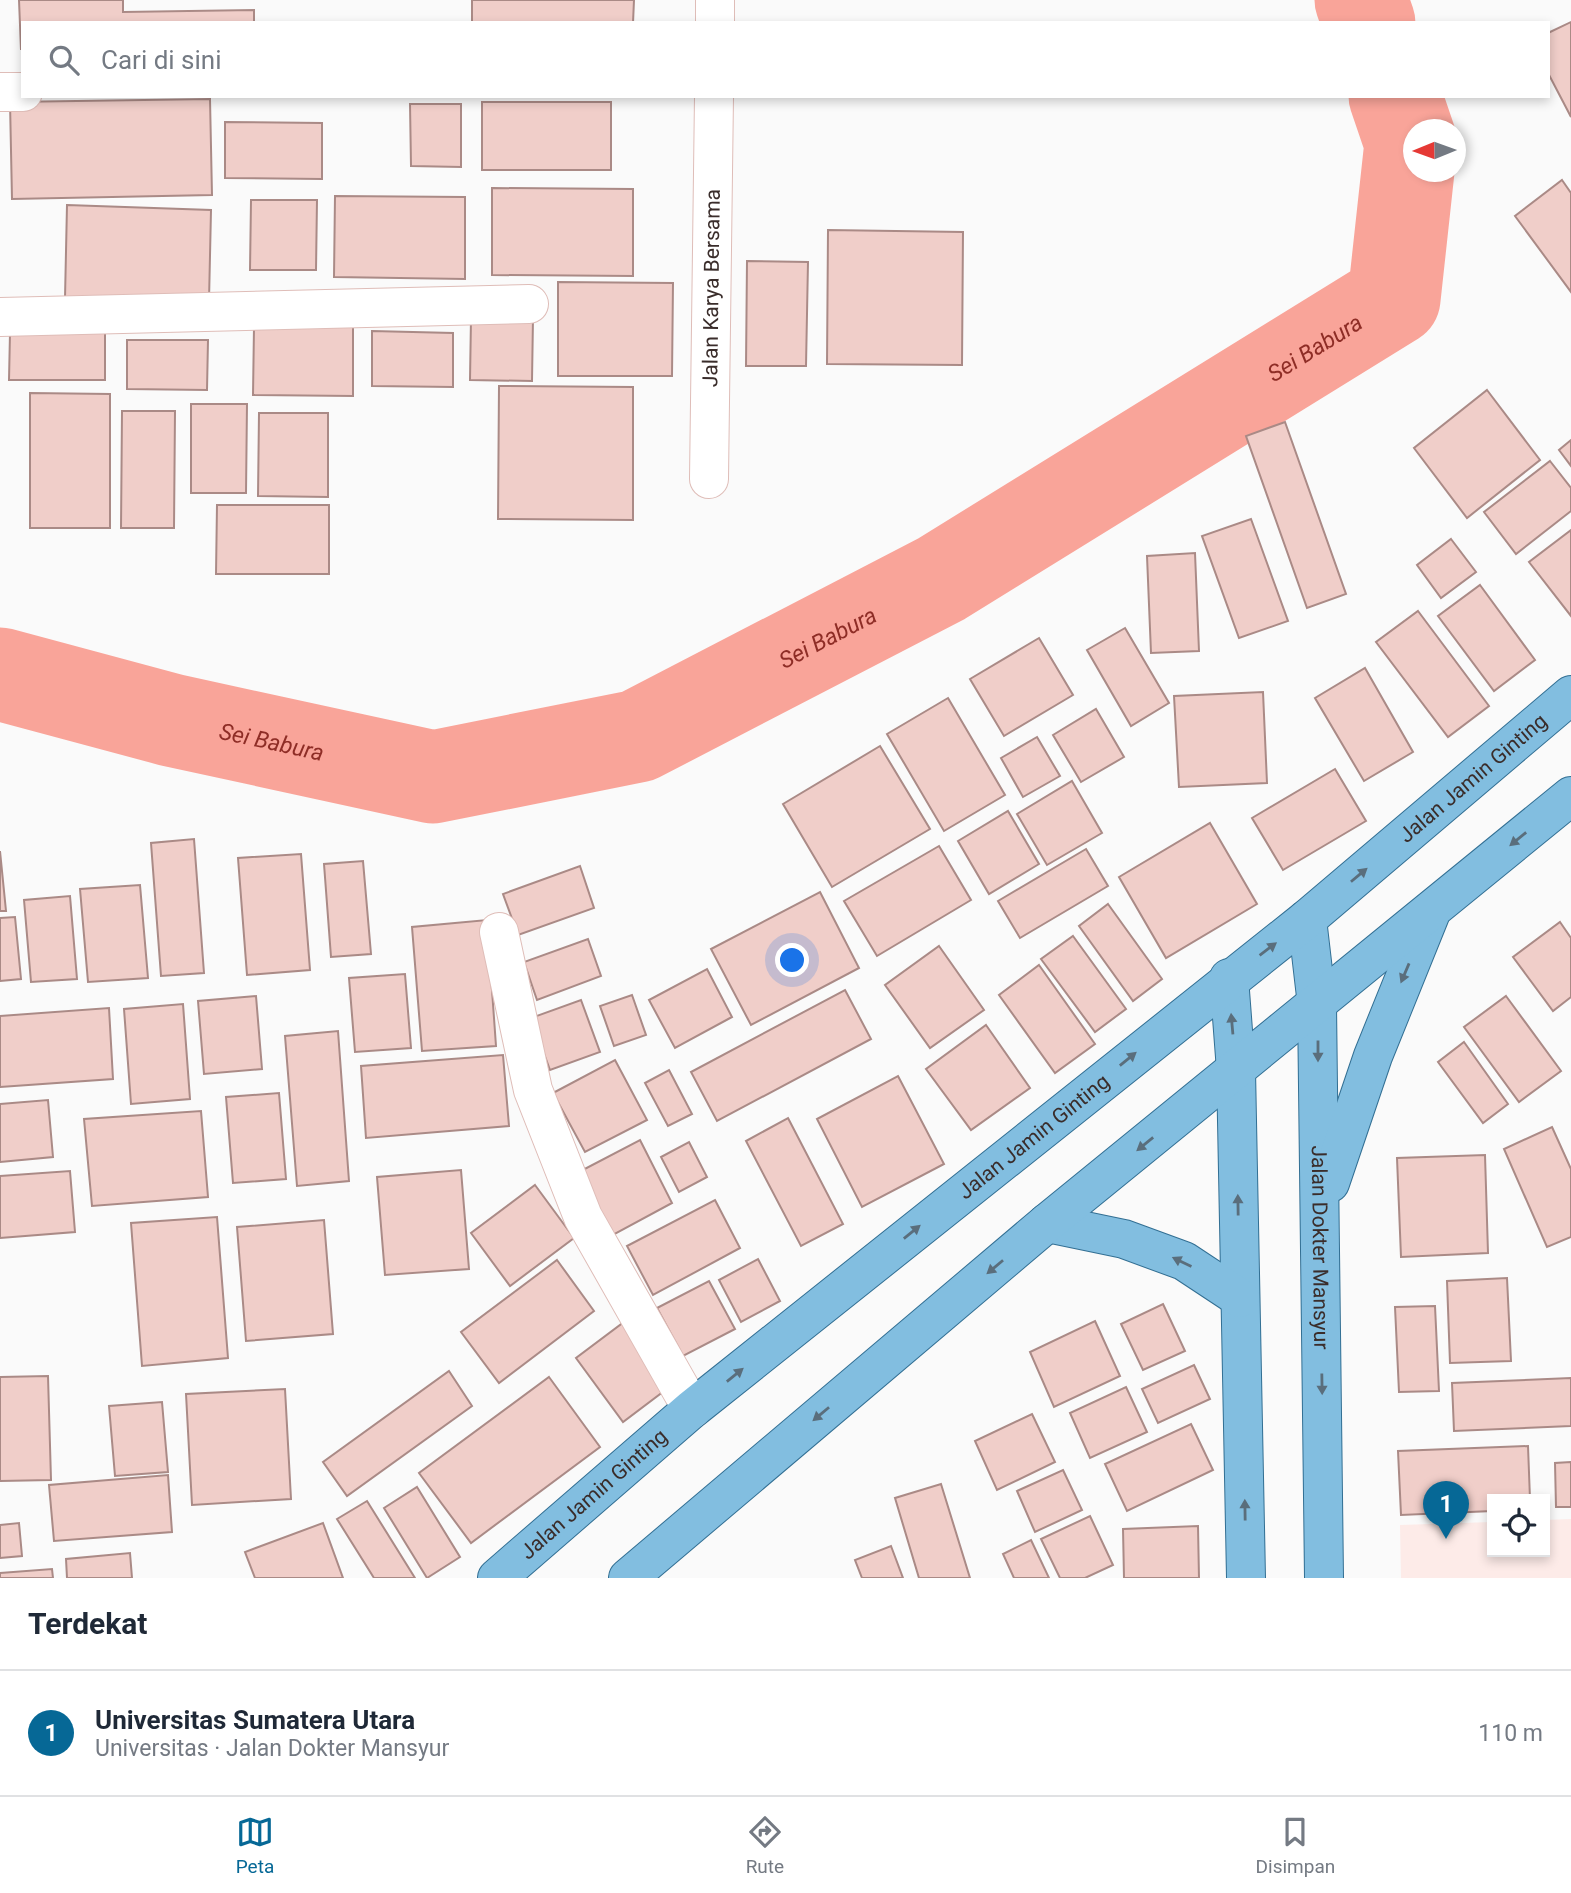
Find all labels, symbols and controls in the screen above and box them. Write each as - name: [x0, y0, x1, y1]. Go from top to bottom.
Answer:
- search box: [21, 21, 1550, 98]
- icon: search: [45, 41, 83, 79]
- text: Cari di sini: [101, 45, 222, 75]
- north arrow: [1403, 119, 1466, 182]
- street label: Jalan Karya Bersama: [698, 189, 725, 387]
- water label: Sei Babura: [1262, 308, 1367, 387]
- water label: Sei Babura: [774, 601, 881, 674]
- street label: Jalan Jamin Ginting: [1394, 709, 1552, 848]
- water label: Sei Babura: [217, 717, 326, 766]
- one-way arrow: [1510, 831, 1527, 846]
- one-way arrow: [1350, 868, 1367, 883]
- one-way arrow: [1258, 941, 1276, 956]
- your location: [775, 943, 809, 977]
- one-way arrow: [1400, 963, 1411, 984]
- one-way arrow: [1226, 1013, 1237, 1035]
- one-way arrow: [1312, 1040, 1324, 1062]
- one-way arrow: [1119, 1052, 1137, 1067]
- street label: Jalan Jamin Ginting: [953, 1069, 1114, 1204]
- one-way arrow: [1136, 1136, 1153, 1151]
- street label: Jalan Dokter Mansyur: [1307, 1145, 1333, 1350]
- one-way arrow: [1233, 1194, 1244, 1216]
- one-way arrow: [904, 1225, 921, 1240]
- one-way arrow: [1172, 1256, 1192, 1268]
- one-way arrow: [986, 1259, 1004, 1275]
- one-way arrow: [726, 1368, 744, 1382]
- one-way arrow: [1316, 1374, 1327, 1396]
- one-way arrow: [813, 1406, 830, 1421]
- street label: Jalan Jamin Ginting: [516, 1424, 672, 1564]
- pin: 1: [1423, 1481, 1469, 1539]
- map controls: [1487, 1494, 1550, 1557]
- button: locate: [1487, 1494, 1550, 1557]
- one-way arrow: [1239, 1499, 1250, 1521]
- text: Terdekat: [28, 1606, 147, 1641]
- text: Universitas Sumatera Utara: [95, 1705, 415, 1735]
- text: 1: [44, 1720, 58, 1747]
- text: 110 m: [1478, 1720, 1543, 1747]
- text: Universitas · Jalan Dokter Mansyur: [95, 1735, 449, 1762]
- tab: Peta: [236, 1813, 274, 1878]
- tab: Rute: [746, 1813, 784, 1878]
- tab: Disimpan: [1256, 1813, 1335, 1878]

